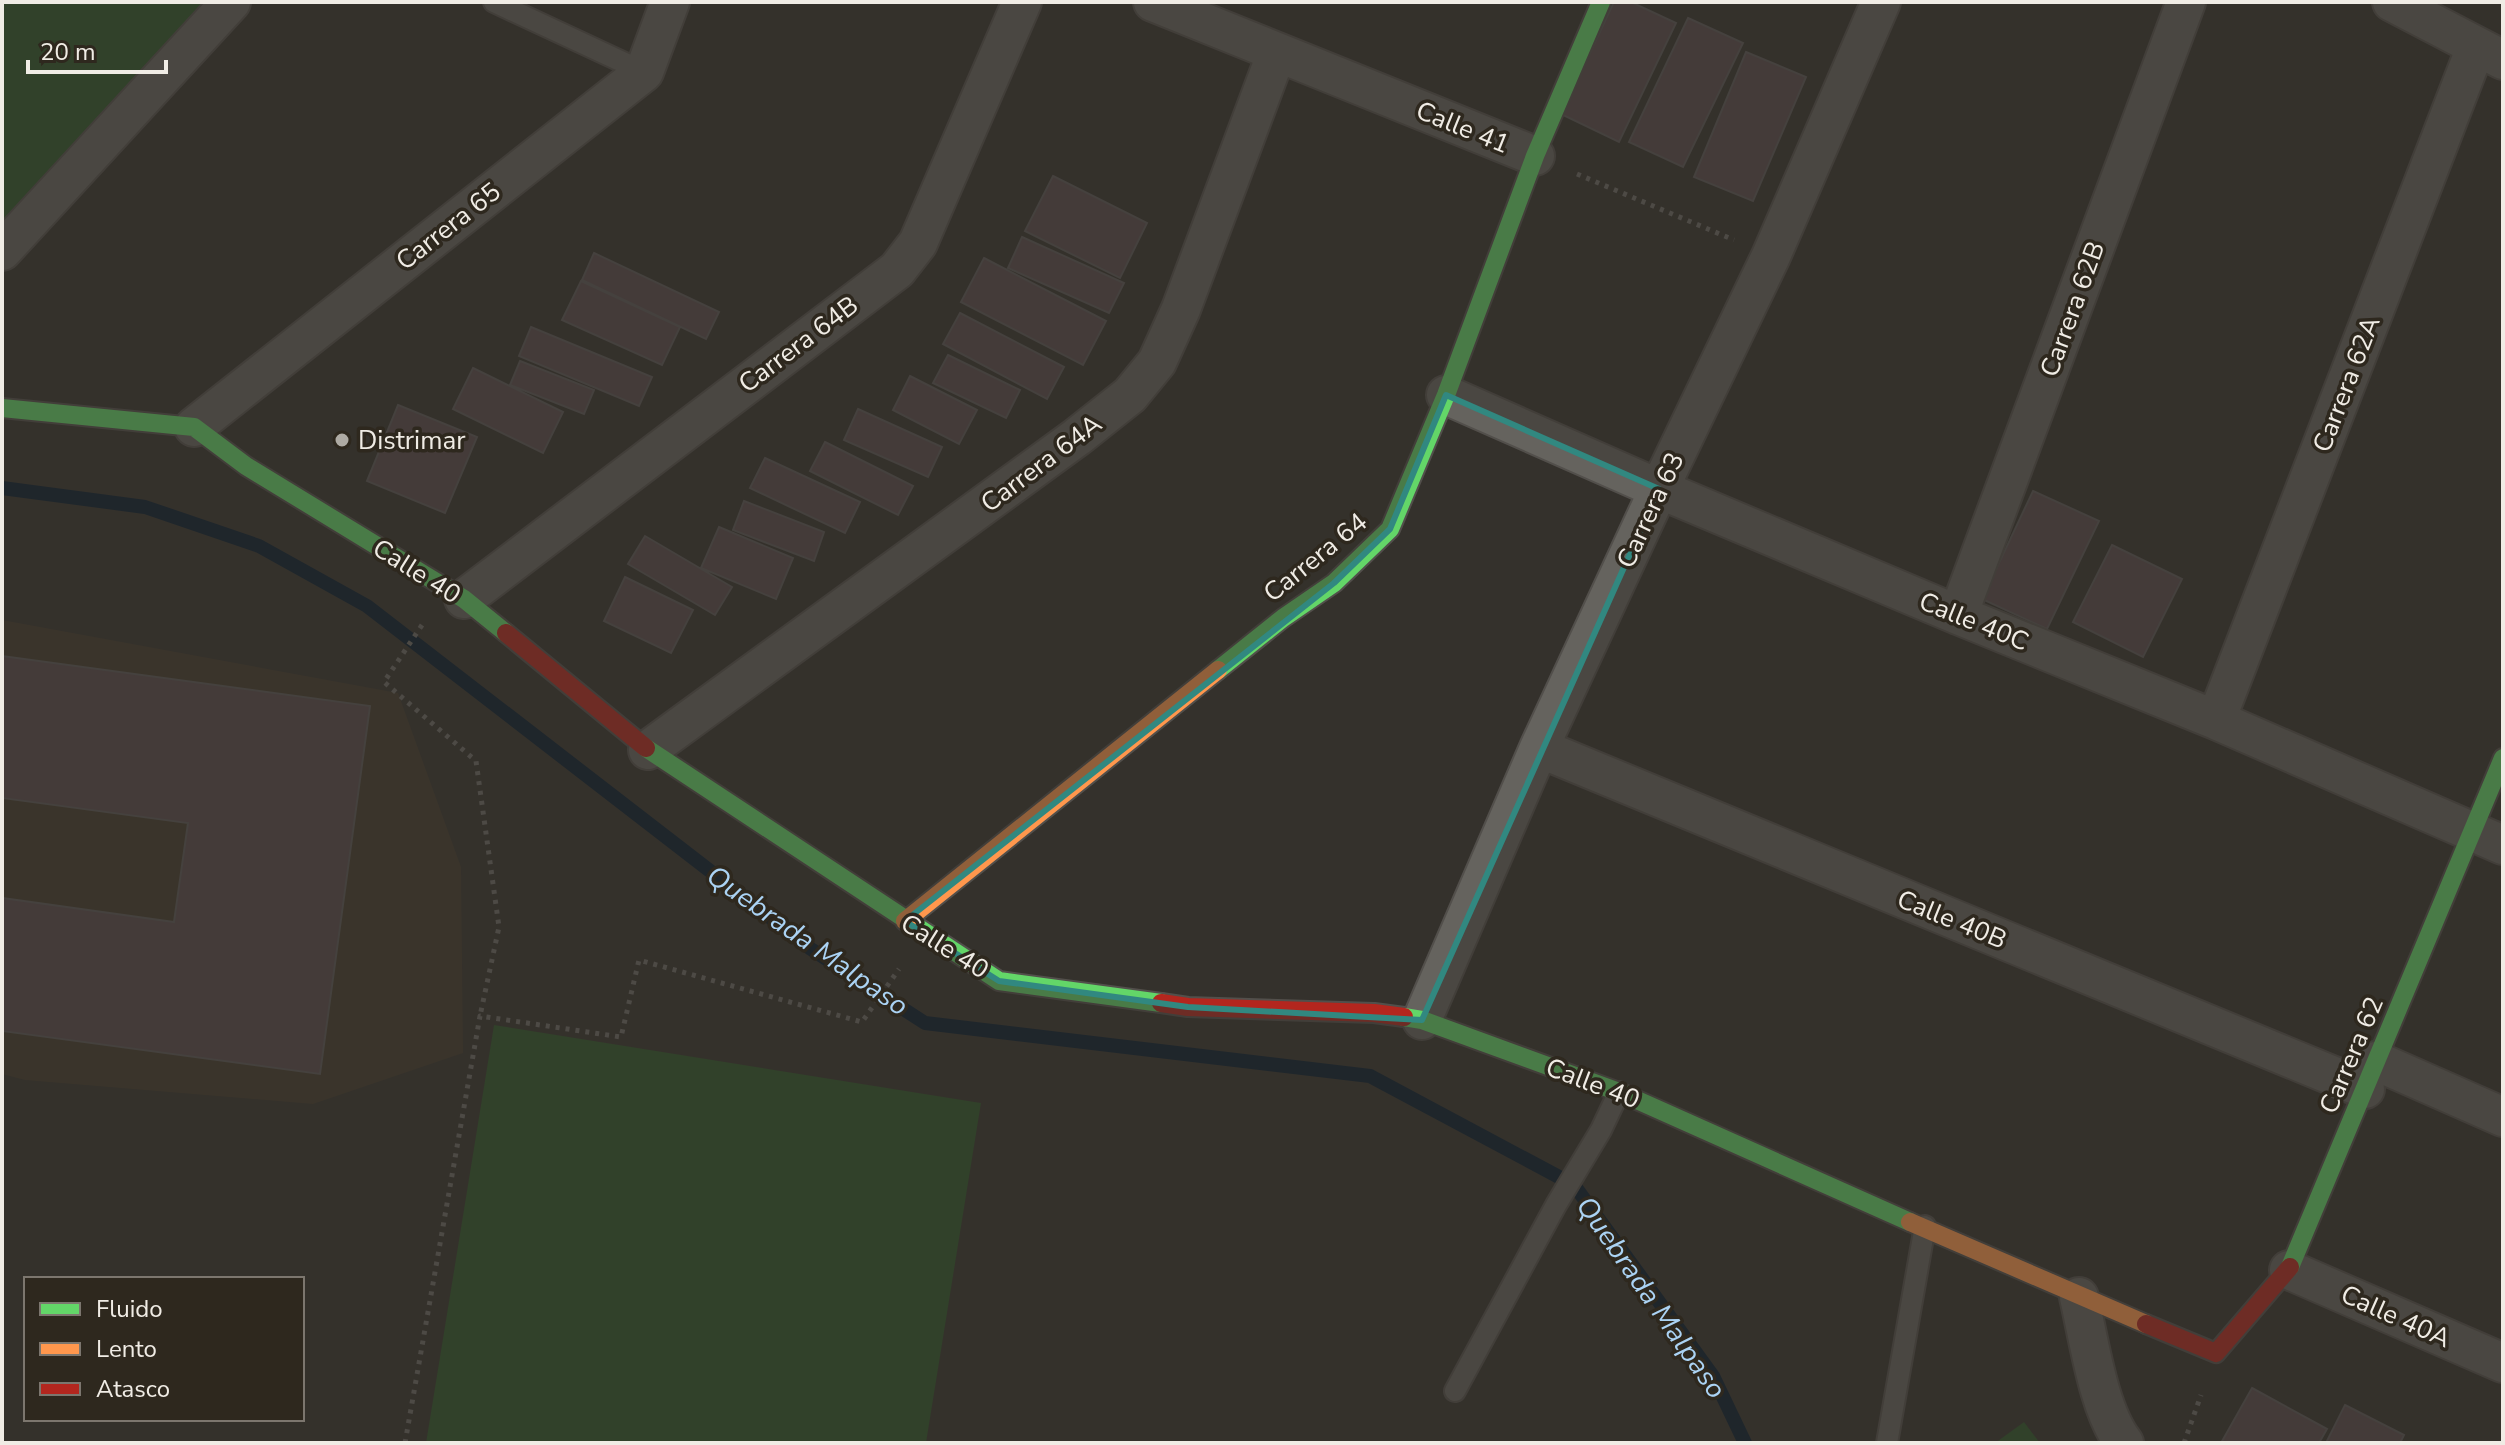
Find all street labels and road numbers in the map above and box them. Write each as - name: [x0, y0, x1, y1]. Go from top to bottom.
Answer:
- street label: Calle 41: [1411, 93, 1515, 162]
- street label: Carrera 65: [389, 174, 508, 278]
- street label: Carrera 62B: [2032, 237, 2113, 382]
- street label: Carrera 64B: [731, 288, 865, 401]
- street label: Carrera 62A: [2305, 311, 2388, 457]
- street label: Carrera 64A: [974, 406, 1109, 520]
- street label: Carrera 63: [1608, 447, 1693, 574]
- street label: Carrera 64: [1256, 505, 1375, 610]
- street label: Calle 40: [366, 531, 467, 612]
- street label: Calle 40C: [1914, 584, 2034, 659]
- street label: Calle 40B: [1892, 882, 2012, 957]
- street label: Calle 40: [894, 906, 995, 987]
- street label: Carrera 62: [2311, 991, 2392, 1119]
- street label: Calle 40: [1541, 1050, 1645, 1117]
- street label: Calle 40A: [2335, 1277, 2456, 1356]

